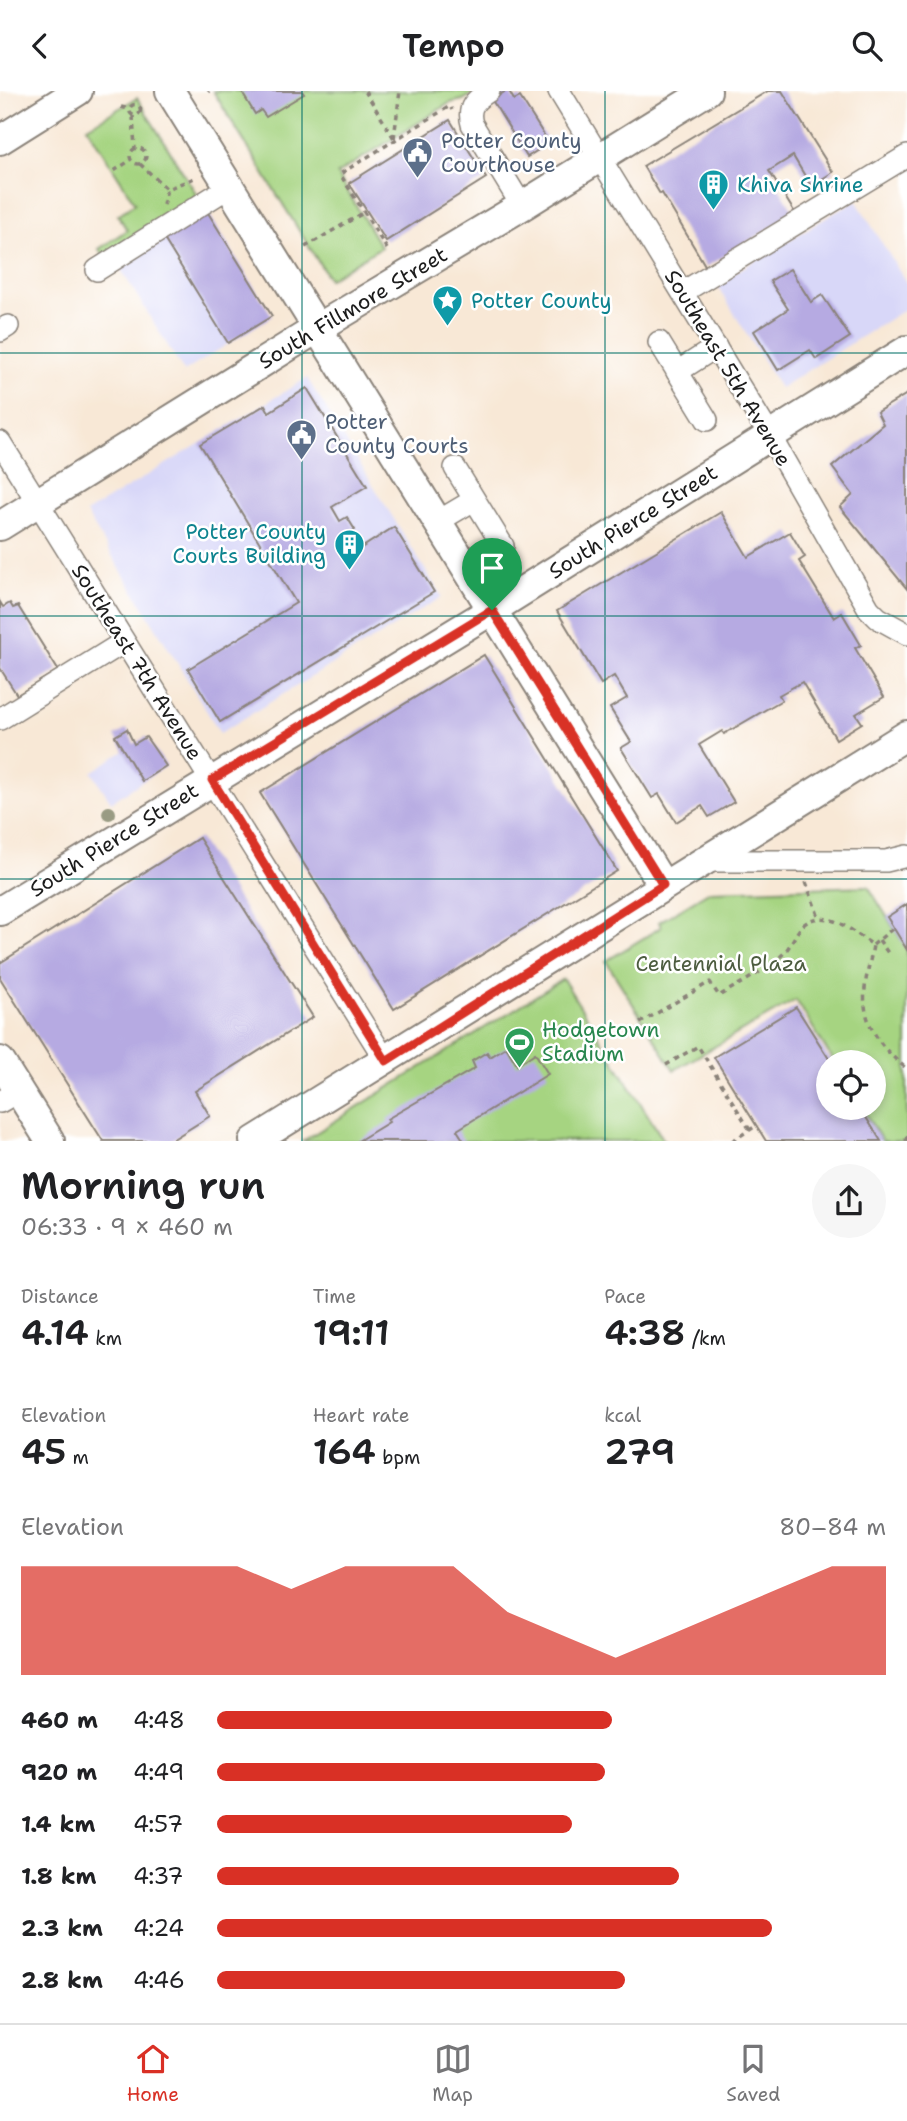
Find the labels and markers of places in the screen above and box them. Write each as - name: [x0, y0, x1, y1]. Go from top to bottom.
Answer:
- place label: Potter County Courthouse: [441, 127, 582, 179]
- public building icon: Potter County Courthouse: [401, 136, 435, 180]
- building icon: Khiva Shrine: [697, 168, 731, 212]
- place label: Khiva Shrine: [737, 171, 864, 199]
- place icon: Potter County: [431, 284, 465, 328]
- place label: Potter County: [471, 287, 612, 315]
- place label: Potter County Courts: [325, 408, 469, 460]
- public building icon: Potter County Courts: [285, 417, 319, 461]
- place label: Potter County Courts Building: [172, 518, 326, 570]
- building icon: Potter County Courts Building: [332, 527, 366, 571]
- pin: [462, 538, 522, 610]
- place label: Hodgetown Stadium: [542, 1016, 659, 1068]
- sports icon: Hodgetown Stadium: [502, 1025, 536, 1069]

